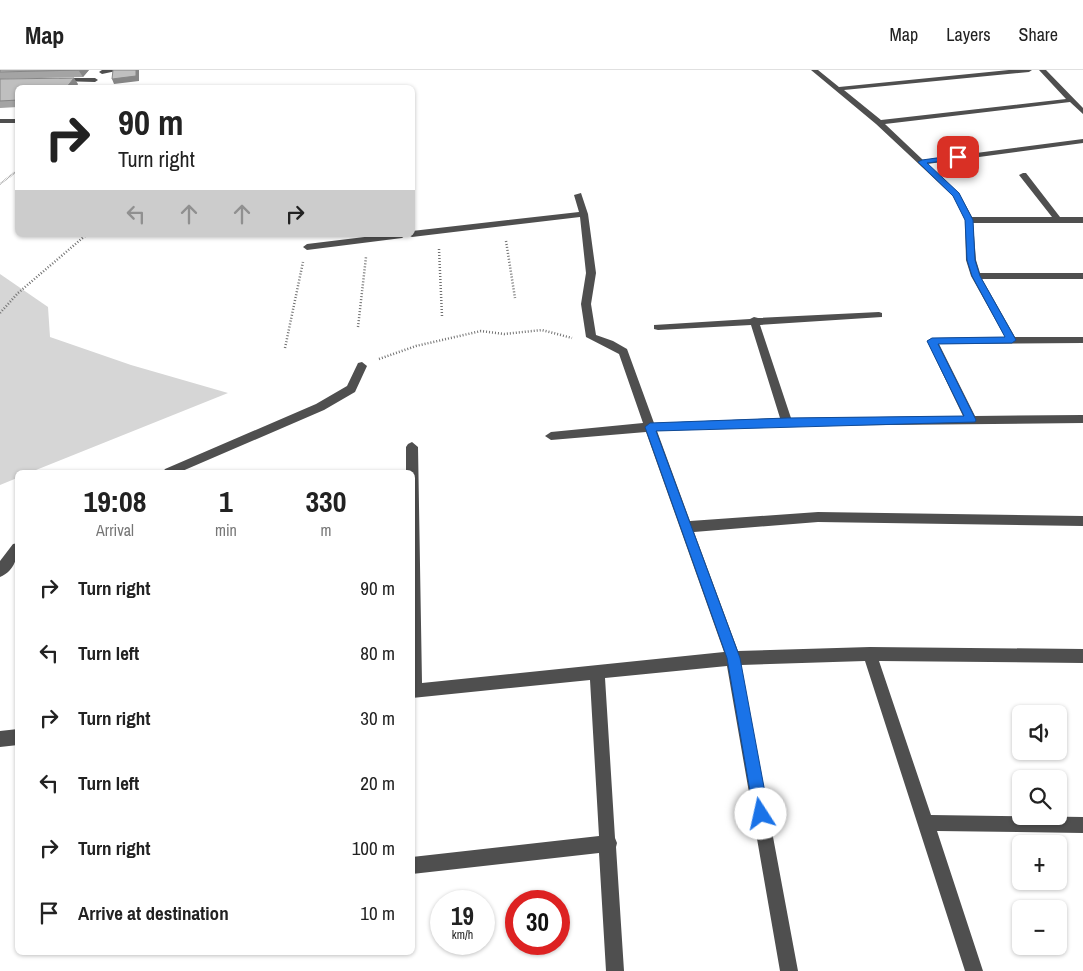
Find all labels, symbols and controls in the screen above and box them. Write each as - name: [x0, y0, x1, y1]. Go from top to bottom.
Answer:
- text: Map: [25, 19, 64, 51]
- text: Map: [890, 22, 918, 47]
- text: Layers: [946, 22, 991, 47]
- text: Share: [1019, 22, 1058, 47]
- text: 90 m: [118, 99, 183, 146]
- icon: right: [35, 105, 100, 170]
- pin: [937, 136, 979, 178]
- icon: arrive: [944, 143, 972, 171]
- text: Turn right: [118, 144, 195, 174]
- icon: left: [122, 200, 150, 228]
- icon: ahead: [175, 200, 203, 228]
- icon: ahead: [228, 200, 256, 228]
- icon: right: [281, 200, 309, 228]
- text: 19:08: [84, 481, 146, 521]
- text: 1: [219, 481, 233, 521]
- text: 330: [305, 481, 346, 521]
- text: Arrival: [96, 519, 134, 541]
- text: min: [215, 519, 237, 541]
- text: m: [320, 519, 331, 541]
- icon: right: [35, 574, 63, 602]
- text: Turn right: [78, 575, 150, 601]
- text: 90 m: [360, 575, 395, 601]
- icon: left: [35, 639, 63, 667]
- text: Turn left: [78, 640, 139, 666]
- text: 80 m: [360, 640, 395, 666]
- icon: right: [35, 704, 63, 732]
- text: Turn right: [78, 705, 150, 731]
- text: 30 m: [360, 705, 395, 731]
- map controls: [1012, 705, 1067, 955]
- button: sound: [1012, 705, 1067, 760]
- icon: left: [35, 769, 63, 797]
- text: Turn left: [78, 770, 139, 796]
- text: 20 m: [360, 770, 395, 796]
- button: search: [1012, 770, 1067, 825]
- position arrow: [734, 787, 786, 839]
- icon: right: [35, 834, 63, 862]
- text: Turn right: [78, 835, 150, 861]
- text: 100 m: [352, 835, 395, 861]
- button: +: [1012, 835, 1067, 890]
- speed limit sign: 30: [505, 890, 570, 955]
- icon: arrive: [35, 899, 63, 927]
- text: 19: [451, 899, 474, 933]
- text: Arrive at destination: [78, 900, 229, 926]
- text: 10 m: [360, 900, 395, 926]
- button: −: [1012, 900, 1067, 955]
- text: km/h: [452, 927, 473, 943]

